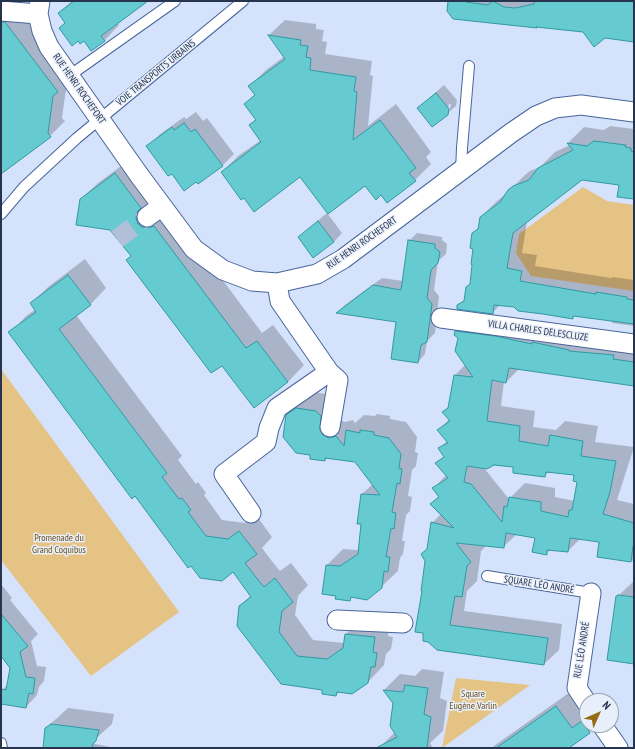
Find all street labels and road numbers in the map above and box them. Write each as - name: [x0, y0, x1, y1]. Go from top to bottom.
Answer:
- street label: VOIE TRANSPORTS URBAINS: [114, 37, 198, 109]
- street label: RUE HENRI ROCHEFORT: [50, 51, 108, 127]
- street label: RUE HENRI ROCHEFORT: [324, 214, 400, 272]
- street label: VILLA CHARLES DELESCLUZE: [487, 318, 589, 344]
- street label: SQUARE LÉO ANDRÉ: [503, 573, 575, 597]
- street label: RUE LÉO ANDRÉ: [572, 621, 592, 679]

